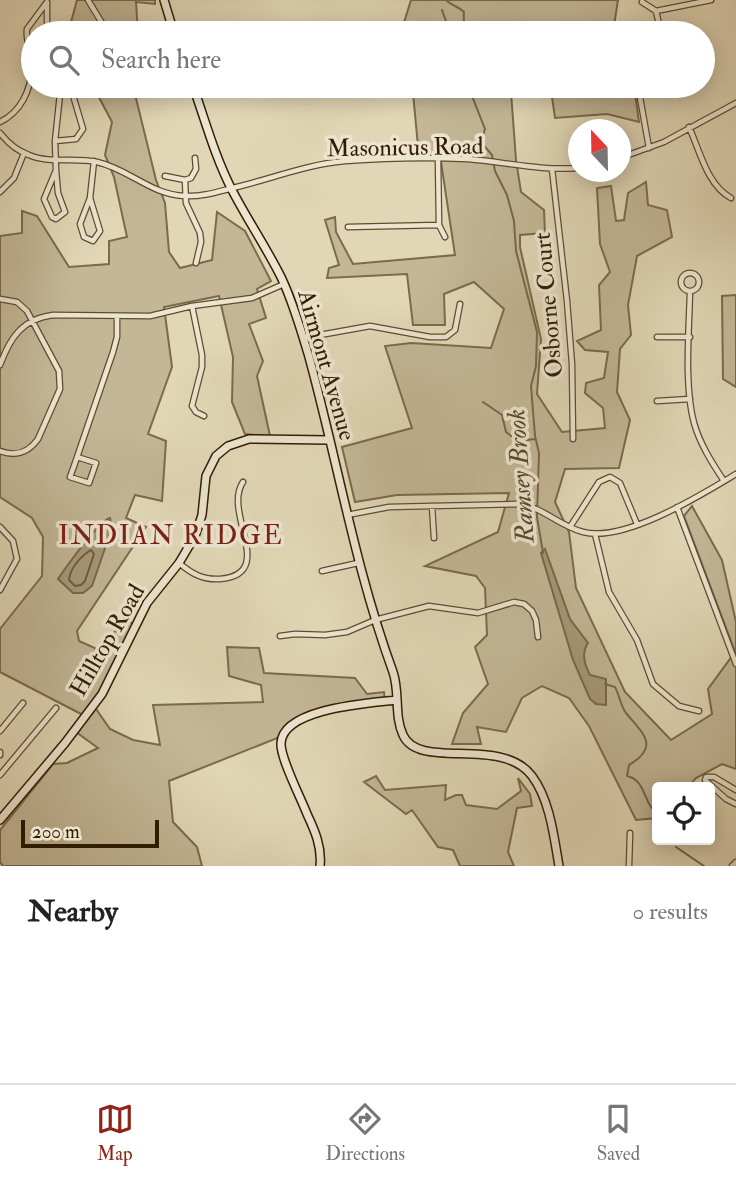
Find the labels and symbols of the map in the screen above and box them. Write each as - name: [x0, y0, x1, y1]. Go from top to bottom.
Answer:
- north arrow: [568, 119, 631, 182]
- street label: Masonicus Road: [326, 131, 484, 164]
- street label: Osborne Court: [527, 231, 570, 379]
- street label: Airmont Avenue: [290, 285, 363, 444]
- water label: Ramsey Brook: [500, 408, 542, 545]
- district label: INDIAN RIDGE: [58, 520, 284, 552]
- street label: Hilltop Road: [63, 578, 152, 702]
- scale bar: [21, 817, 159, 849]

